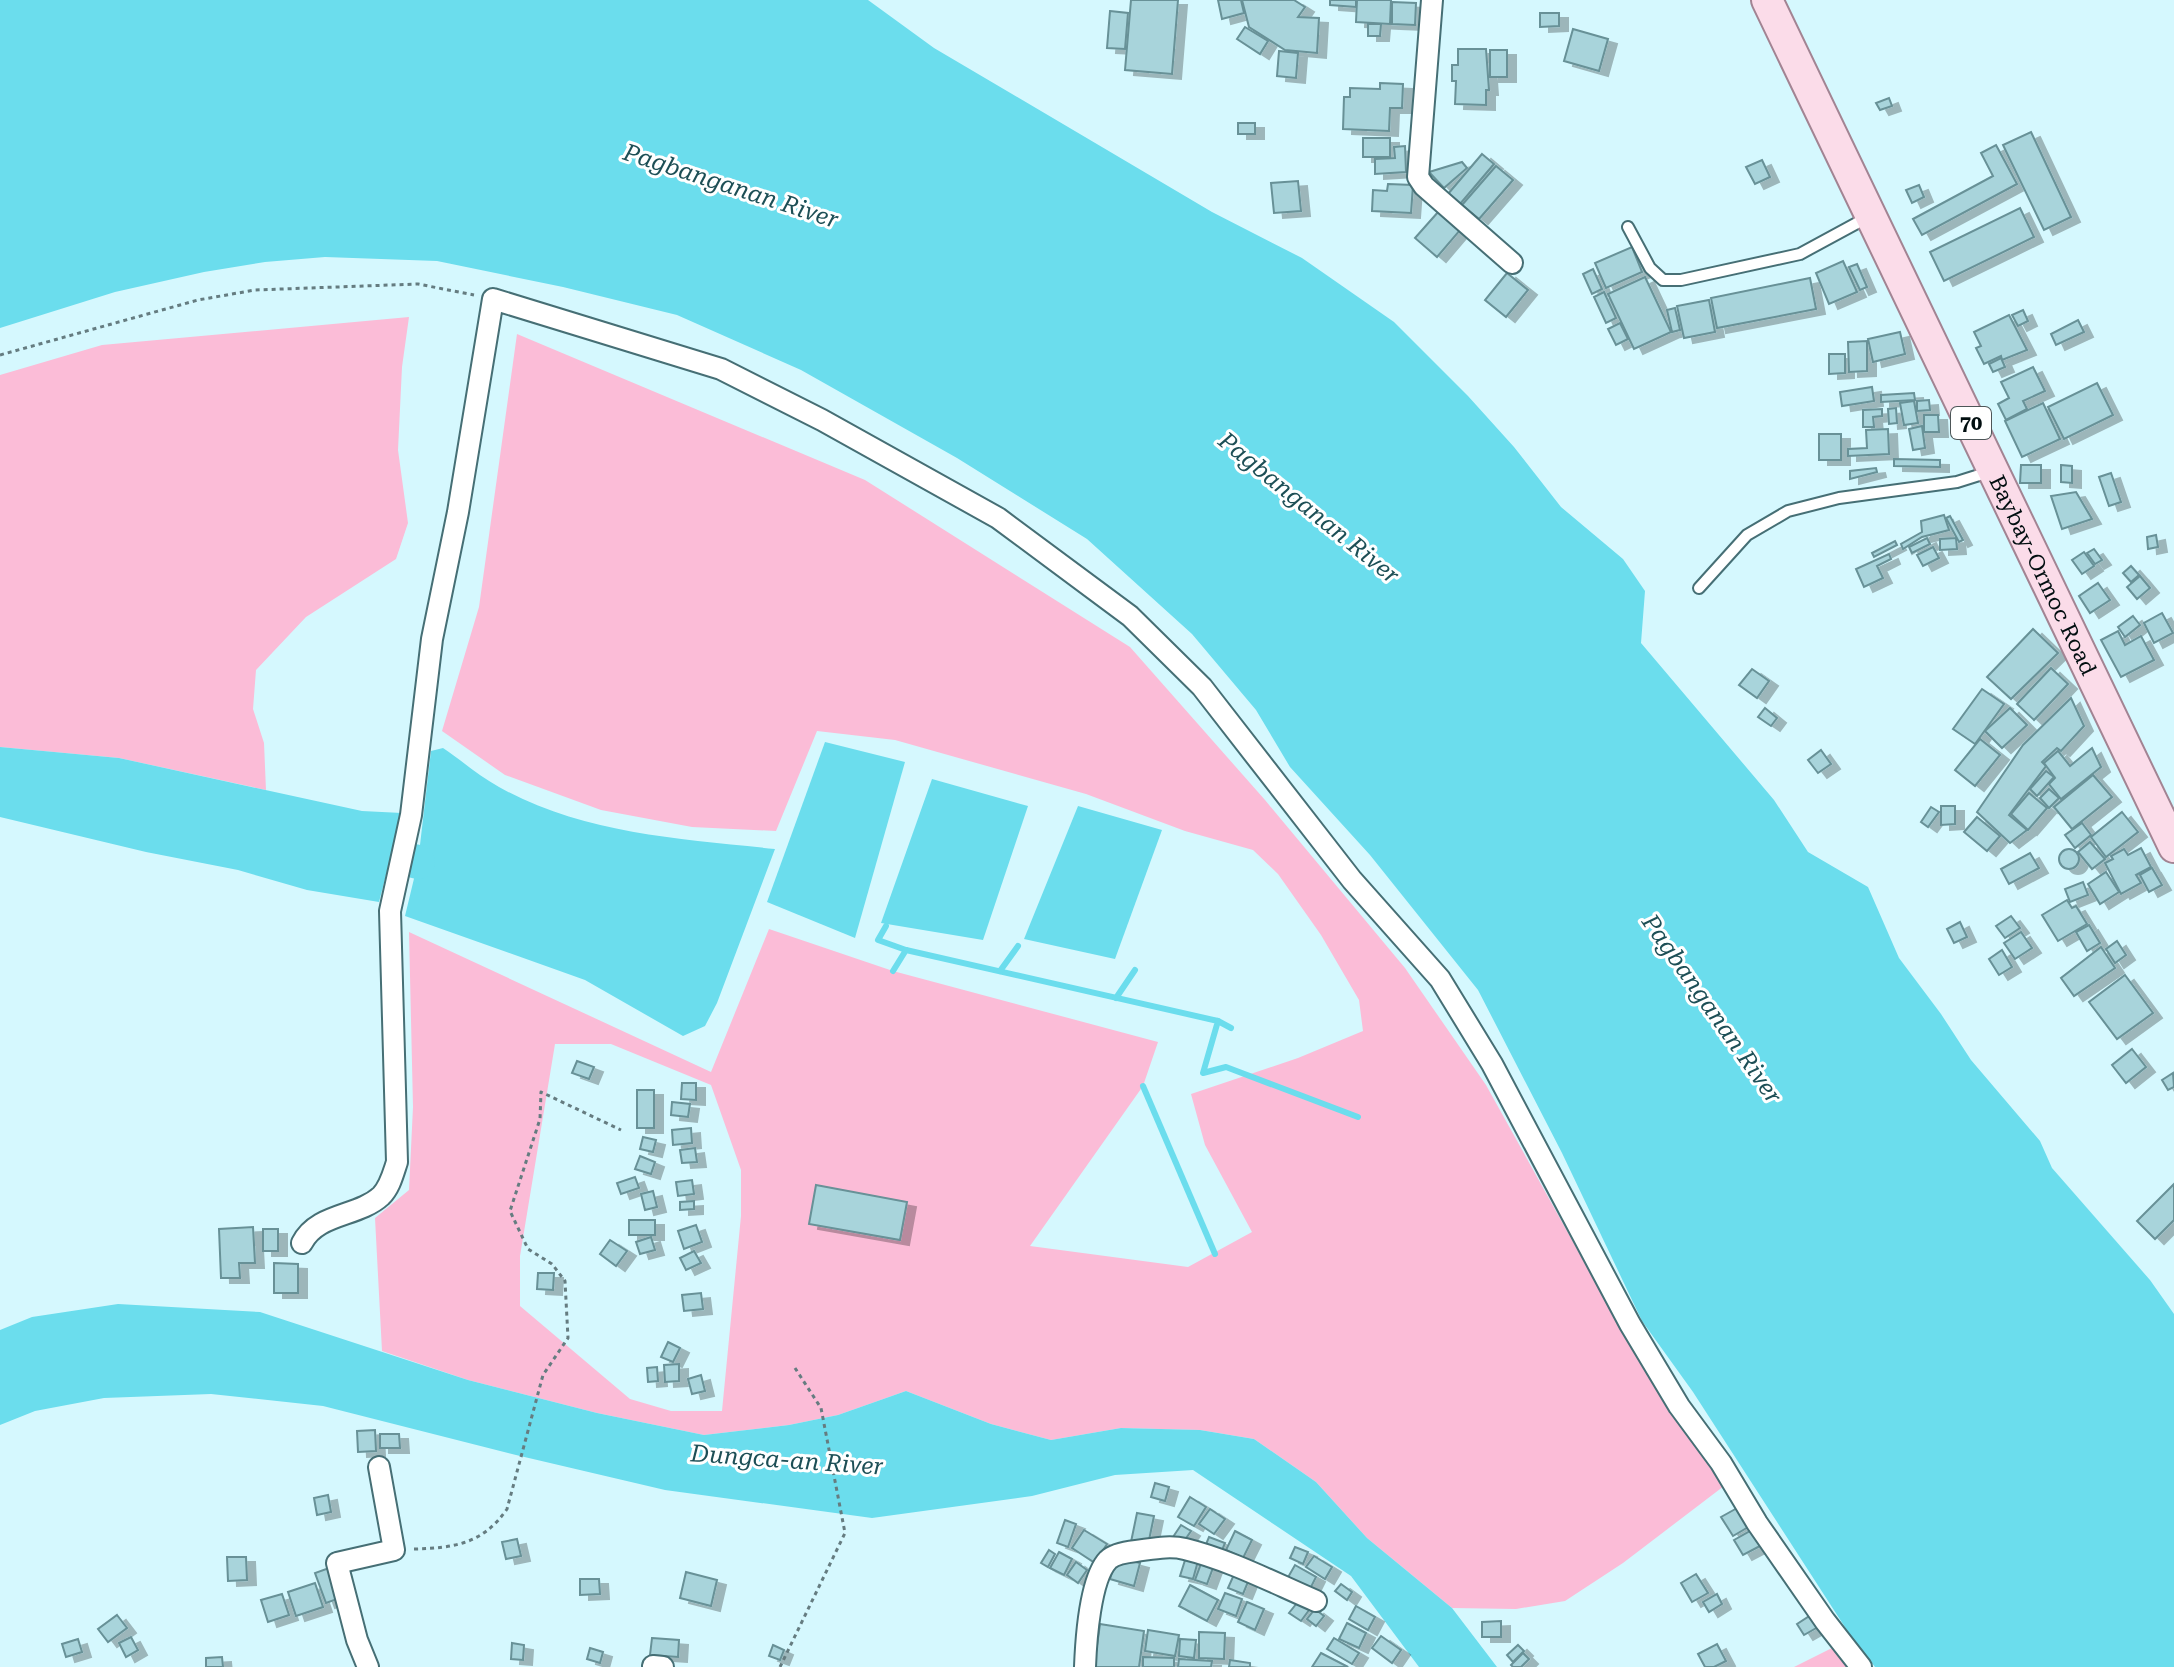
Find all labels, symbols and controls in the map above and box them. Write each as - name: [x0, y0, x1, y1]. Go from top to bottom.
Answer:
- water label: Pagbanganan River: [619, 138, 842, 234]
- road number: 70: [1951, 407, 1991, 439]
- water label: Pagbanganan River: [1212, 426, 1405, 589]
- street label: Baybay-Ormoc Road: [1984, 471, 2102, 679]
- water label: Pagbanganan River: [1636, 908, 1788, 1109]
- water label: Dungca-an River: [689, 1439, 884, 1481]

